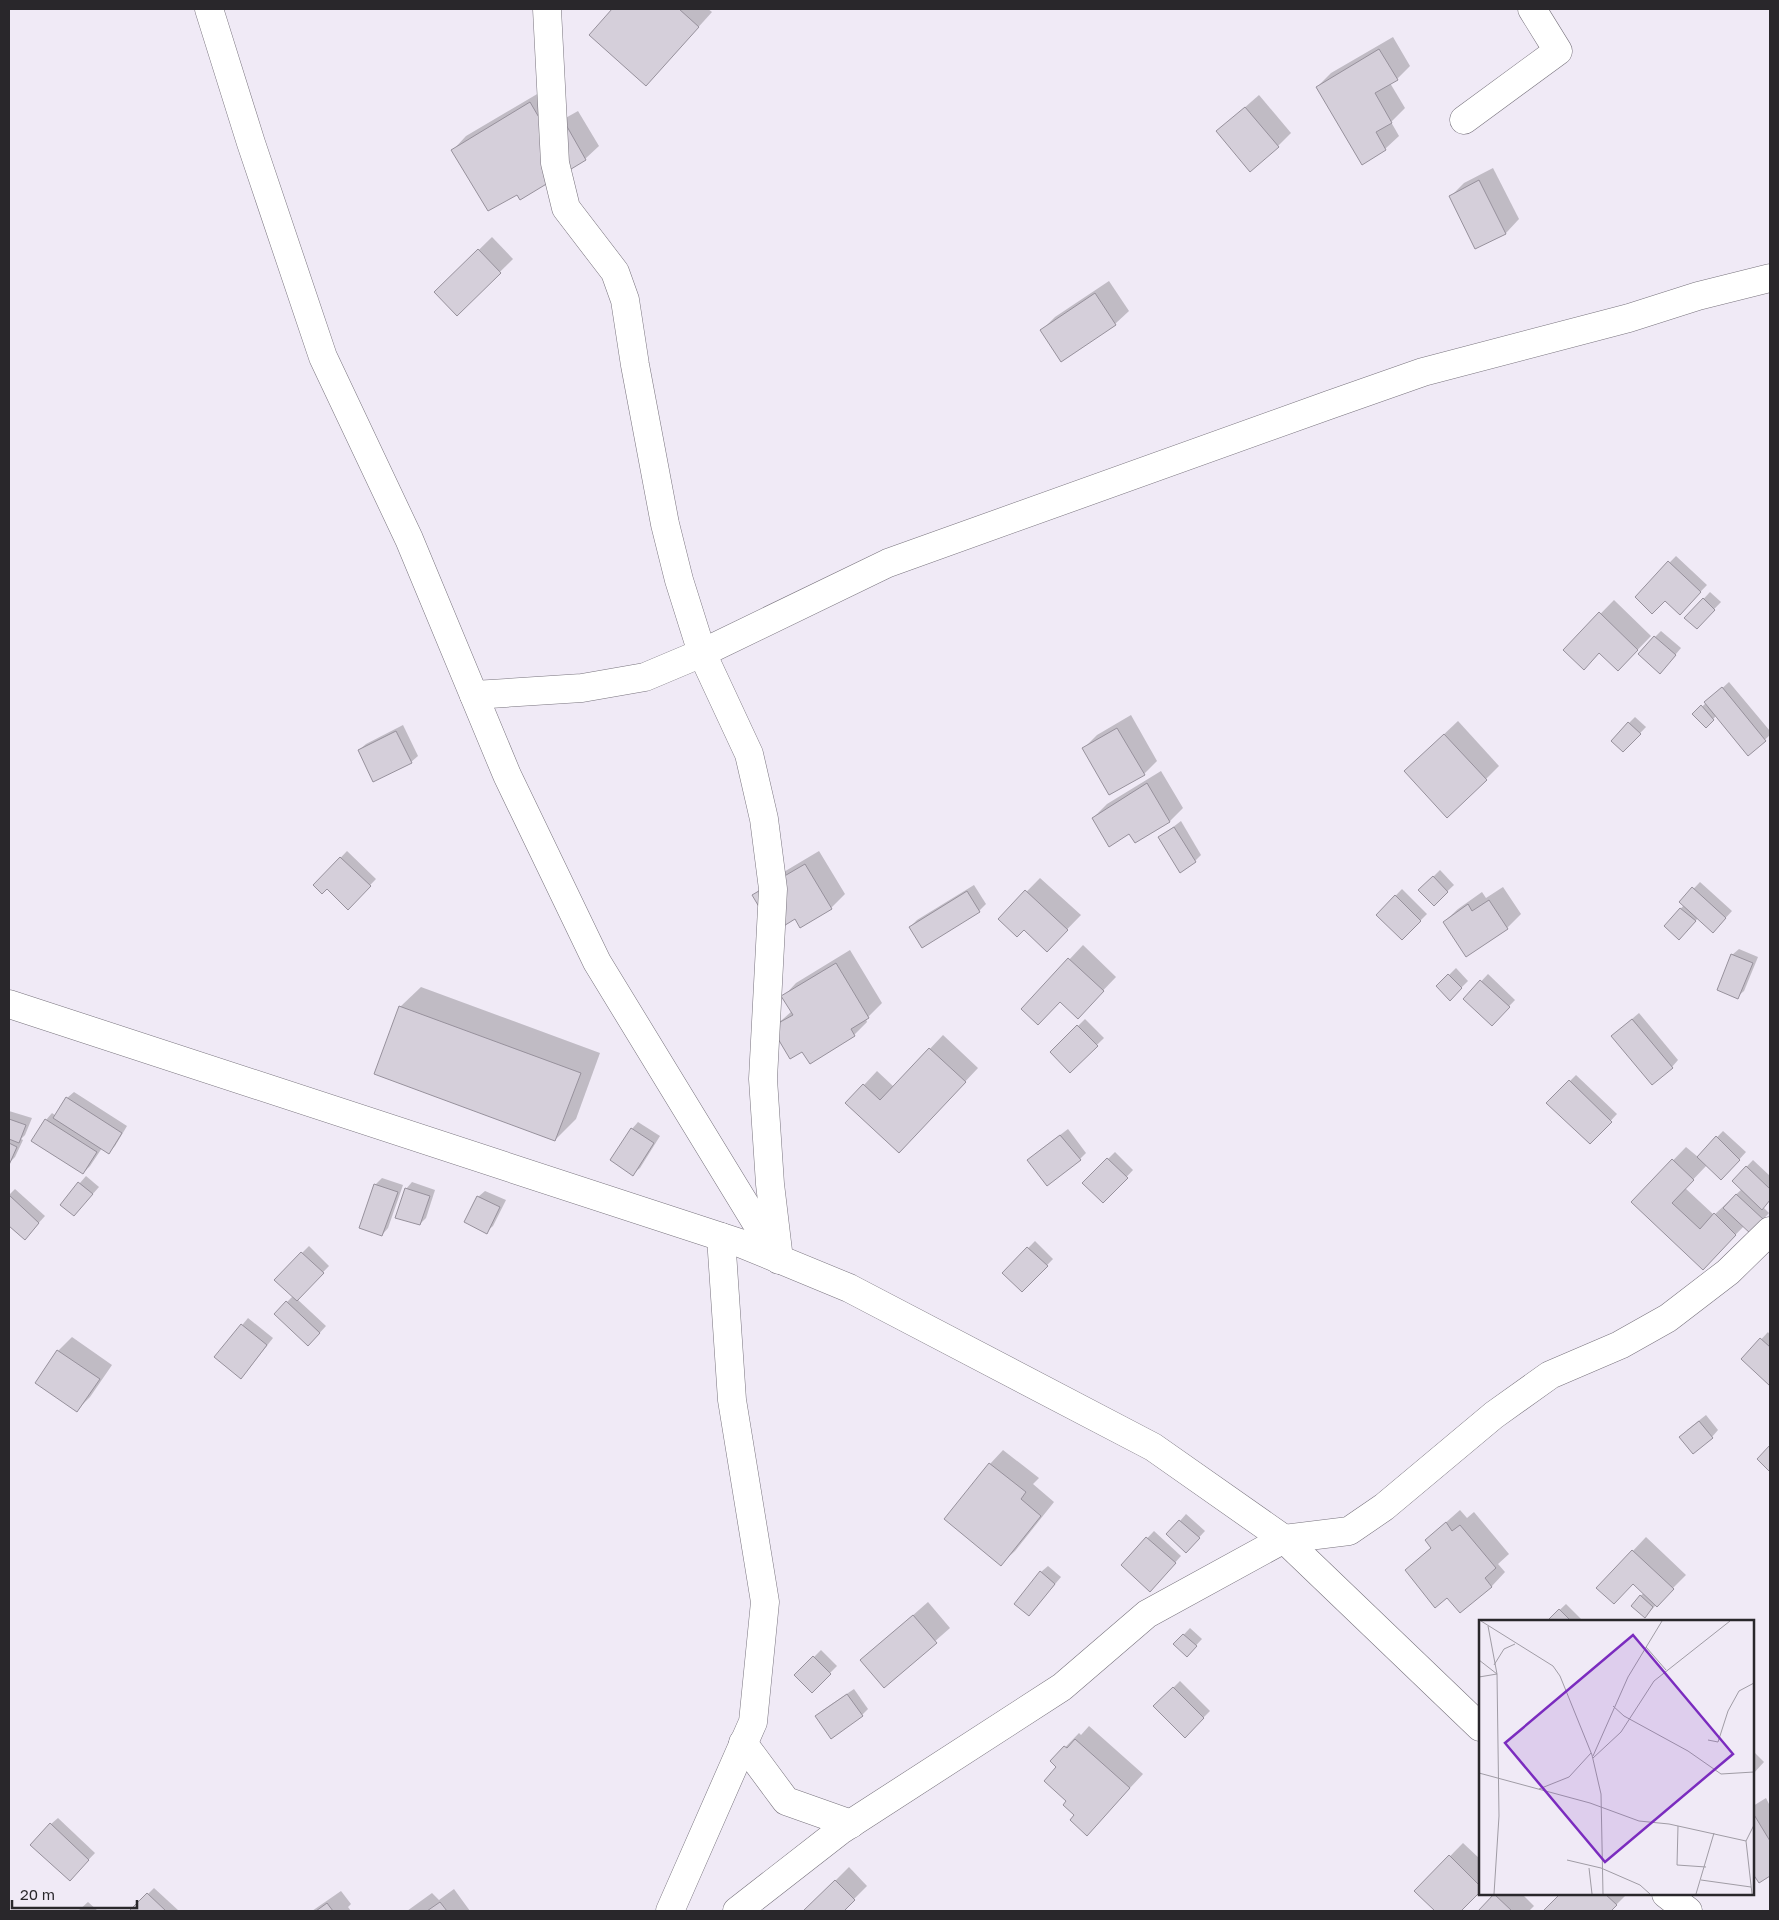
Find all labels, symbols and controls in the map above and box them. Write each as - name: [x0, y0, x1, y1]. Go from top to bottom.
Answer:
- inset map: [1479, 1620, 1754, 1895]
- scale bar: [12, 1878, 138, 1910]
- text: 20 m: [20, 1885, 55, 1903]

